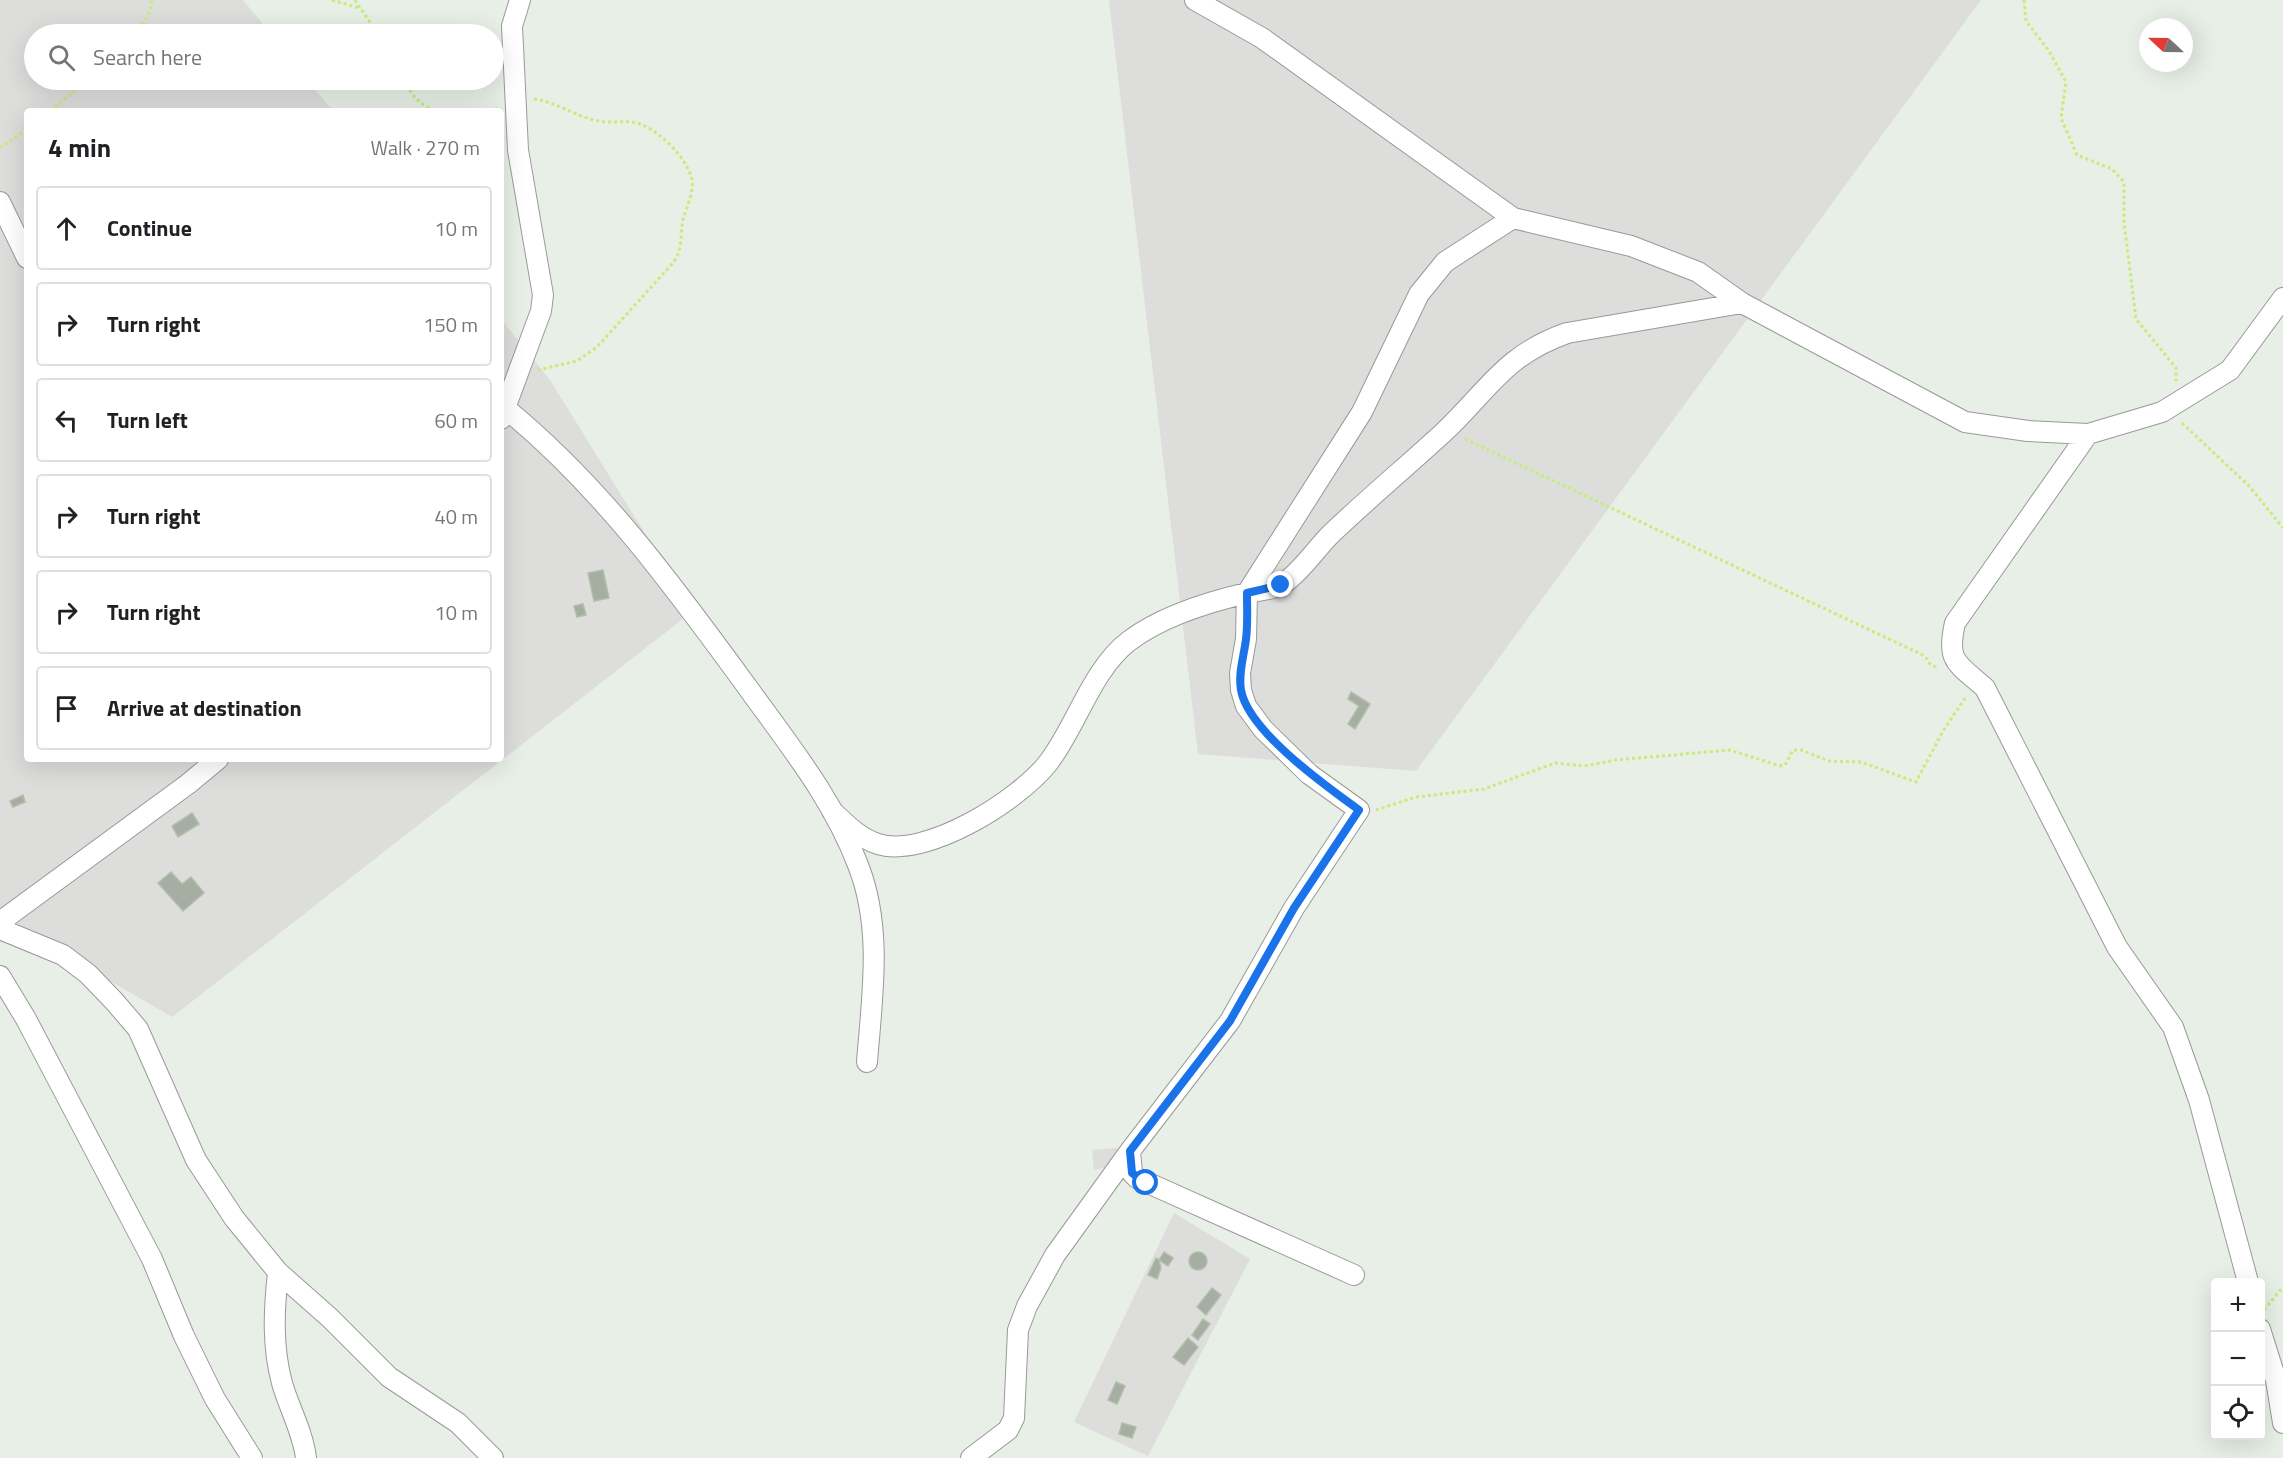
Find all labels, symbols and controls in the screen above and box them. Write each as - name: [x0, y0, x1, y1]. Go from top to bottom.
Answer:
- north arrow: [2139, 18, 2193, 72]
- search box: [24, 24, 504, 90]
- text: Search here: [93, 40, 202, 74]
- icon: search: [45, 41, 78, 74]
- text: 4 min: [48, 128, 111, 167]
- text: Walk · 270 m: [371, 132, 480, 163]
- text: Continue: [107, 211, 192, 245]
- icon: ahead: [50, 212, 83, 245]
- text: 10 m: [434, 213, 478, 244]
- text: Turn right: [107, 307, 201, 341]
- icon: right: [50, 308, 83, 341]
- text: 150 m: [423, 309, 478, 340]
- text: Turn left: [107, 403, 188, 437]
- icon: left: [50, 404, 83, 437]
- text: 60 m: [434, 405, 478, 436]
- text: Turn right: [107, 499, 201, 533]
- icon: right: [50, 500, 83, 533]
- text: 40 m: [434, 501, 478, 532]
- route end: [1267, 571, 1293, 597]
- text: Turn right: [107, 595, 201, 629]
- icon: right: [50, 596, 83, 629]
- text: 10 m: [434, 597, 478, 628]
- text: Arrive at destination: [107, 691, 302, 725]
- icon: arrive: [50, 692, 83, 725]
- route start: [1132, 1169, 1158, 1195]
- map controls: [2211, 1278, 2265, 1440]
- button: +: [2211, 1278, 2265, 1332]
- button: −: [2211, 1332, 2265, 1386]
- button: locate: [2211, 1386, 2265, 1440]

